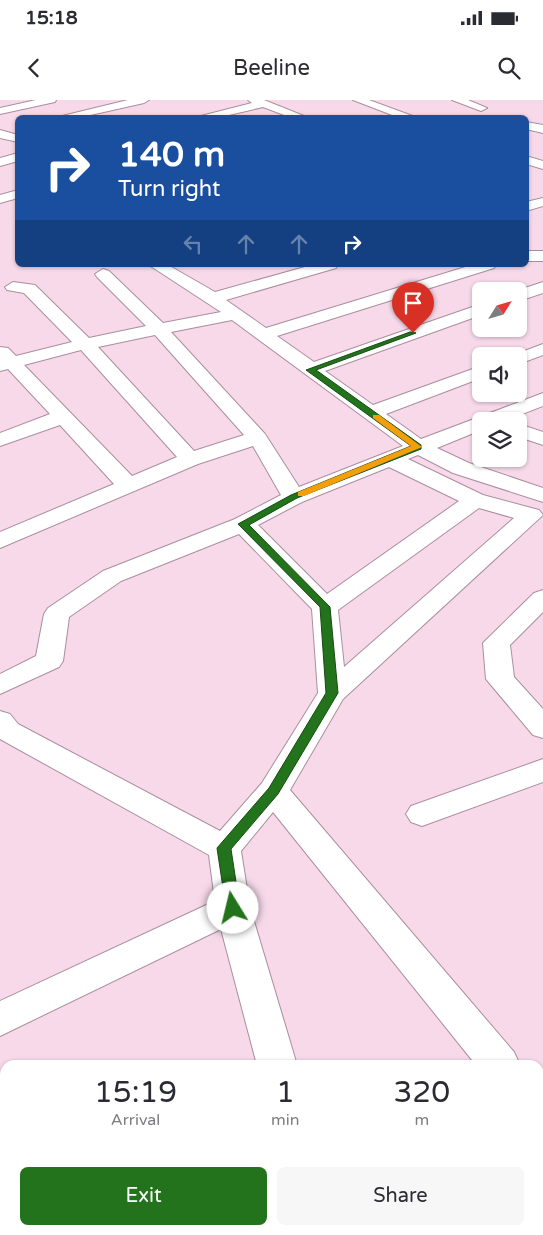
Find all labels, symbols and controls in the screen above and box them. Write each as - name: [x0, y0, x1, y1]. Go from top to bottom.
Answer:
- text: 15:18: [25, 7, 78, 29]
- icon: back: [20, 54, 48, 82]
- icon: search: [495, 54, 523, 82]
- text: Beeline: [233, 55, 310, 81]
- text: 140 m: [118, 134, 225, 176]
- icon: right: [35, 135, 100, 200]
- text: Turn right: [118, 176, 220, 202]
- icon: left: [179, 230, 207, 258]
- icon: ahead: [232, 230, 260, 258]
- icon: ahead: [285, 230, 313, 258]
- icon: right: [338, 230, 366, 258]
- pin: [392, 282, 434, 333]
- north arrow: [472, 282, 528, 338]
- map controls: [472, 282, 527, 467]
- icon: arrive: [399, 289, 427, 317]
- button: sound: [472, 347, 527, 402]
- button: layers: [472, 412, 527, 467]
- position arrow: [206, 881, 258, 933]
- text: 15:19: [94, 1074, 177, 1111]
- text: 1: [276, 1074, 295, 1111]
- text: 320: [394, 1074, 450, 1111]
- text: Arrival: [111, 1110, 160, 1130]
- text: min: [271, 1110, 300, 1130]
- text: m: [414, 1110, 429, 1130]
- button: Exit: [20, 1167, 267, 1225]
- button: Share: [277, 1167, 524, 1225]

